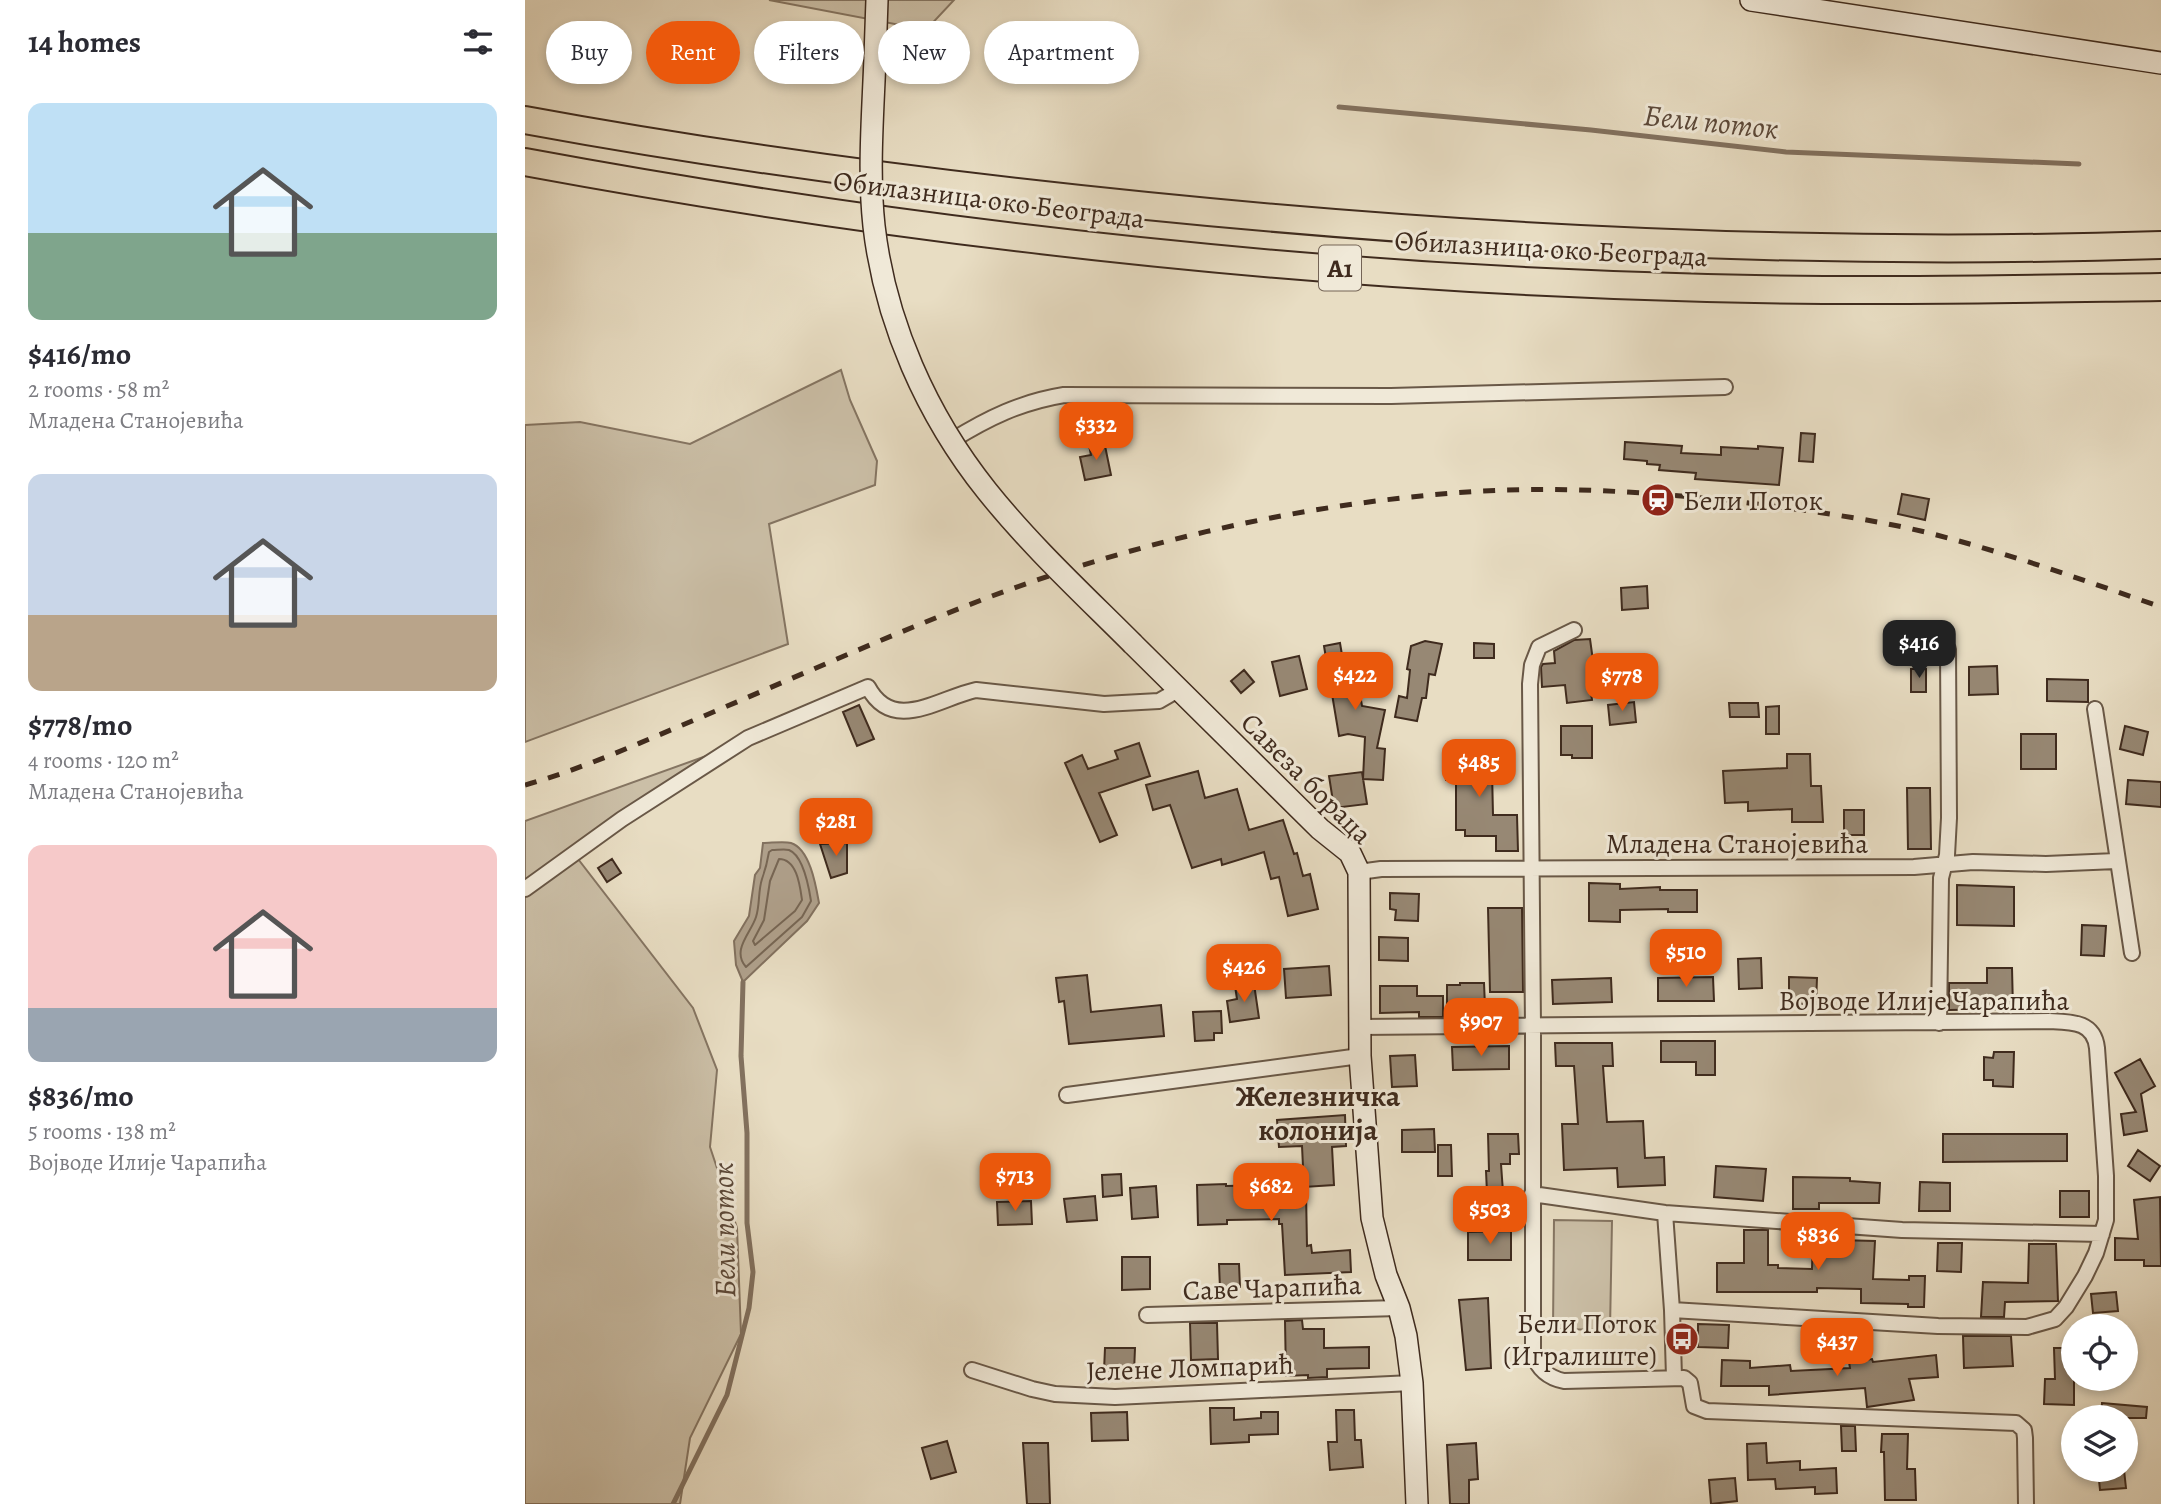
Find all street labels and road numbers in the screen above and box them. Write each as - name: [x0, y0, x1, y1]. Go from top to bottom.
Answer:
- street label: Обилазница око Београда: [831, 162, 1147, 238]
- street label: Обилазница око Београда: [1393, 222, 1709, 276]
- road number: A1: [1319, 246, 1361, 290]
- street label: Савеза бораца: [1232, 704, 1381, 853]
- street label: Младена Станојевића: [1606, 825, 1868, 863]
- street label: Војводе Илије Чарапића: [1779, 982, 2069, 1020]
- street label: Саве Чарапића: [1182, 1266, 1362, 1310]
- street label: Јелене Ломпарић: [1086, 1345, 1294, 1391]

